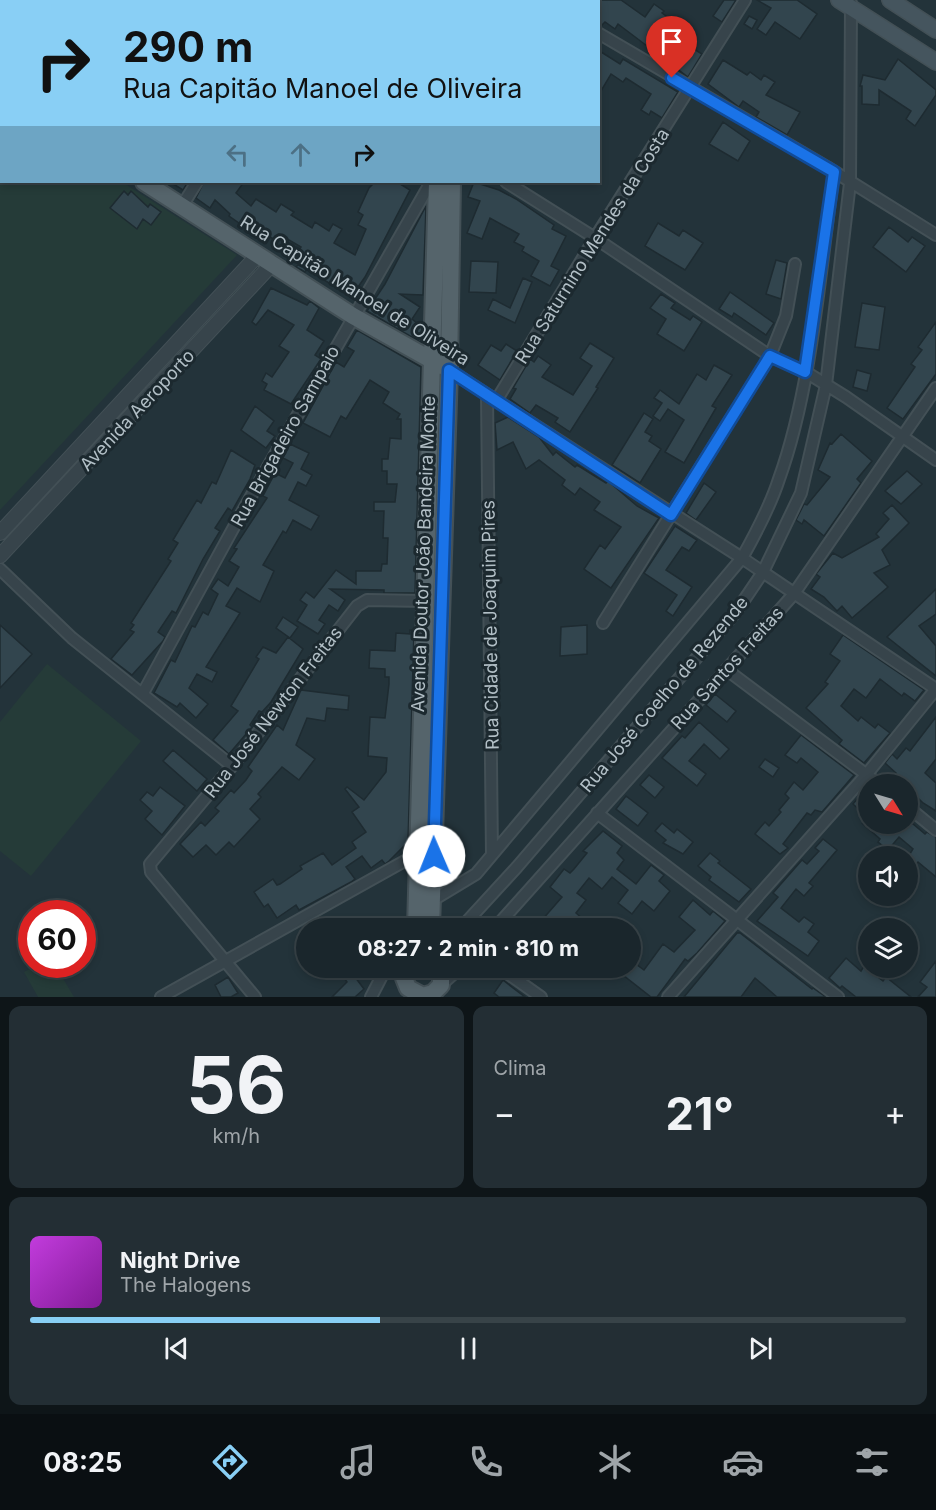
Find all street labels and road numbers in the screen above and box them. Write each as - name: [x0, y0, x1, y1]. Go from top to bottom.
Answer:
- street label: Rua Saturnino Mendes da Costa: [511, 125, 673, 367]
- street label: Rua Capitão Manoel de Oliveira: [237, 211, 473, 369]
- street label: Rua Brigadeiro Sampaio: [226, 342, 344, 530]
- street label: Avenida Aeroporto: [75, 345, 199, 475]
- street label: Avenida Doutor João Bandeira Monte: [407, 395, 439, 713]
- street label: Rua Cidade de Joaquim Pires: [477, 500, 503, 750]
- street label: Rua José Coelho de Rezende: [576, 592, 752, 796]
- street label: Rua Santos Freitas: [666, 602, 788, 734]
- street label: Rua José Newton Freitas: [200, 622, 346, 802]

